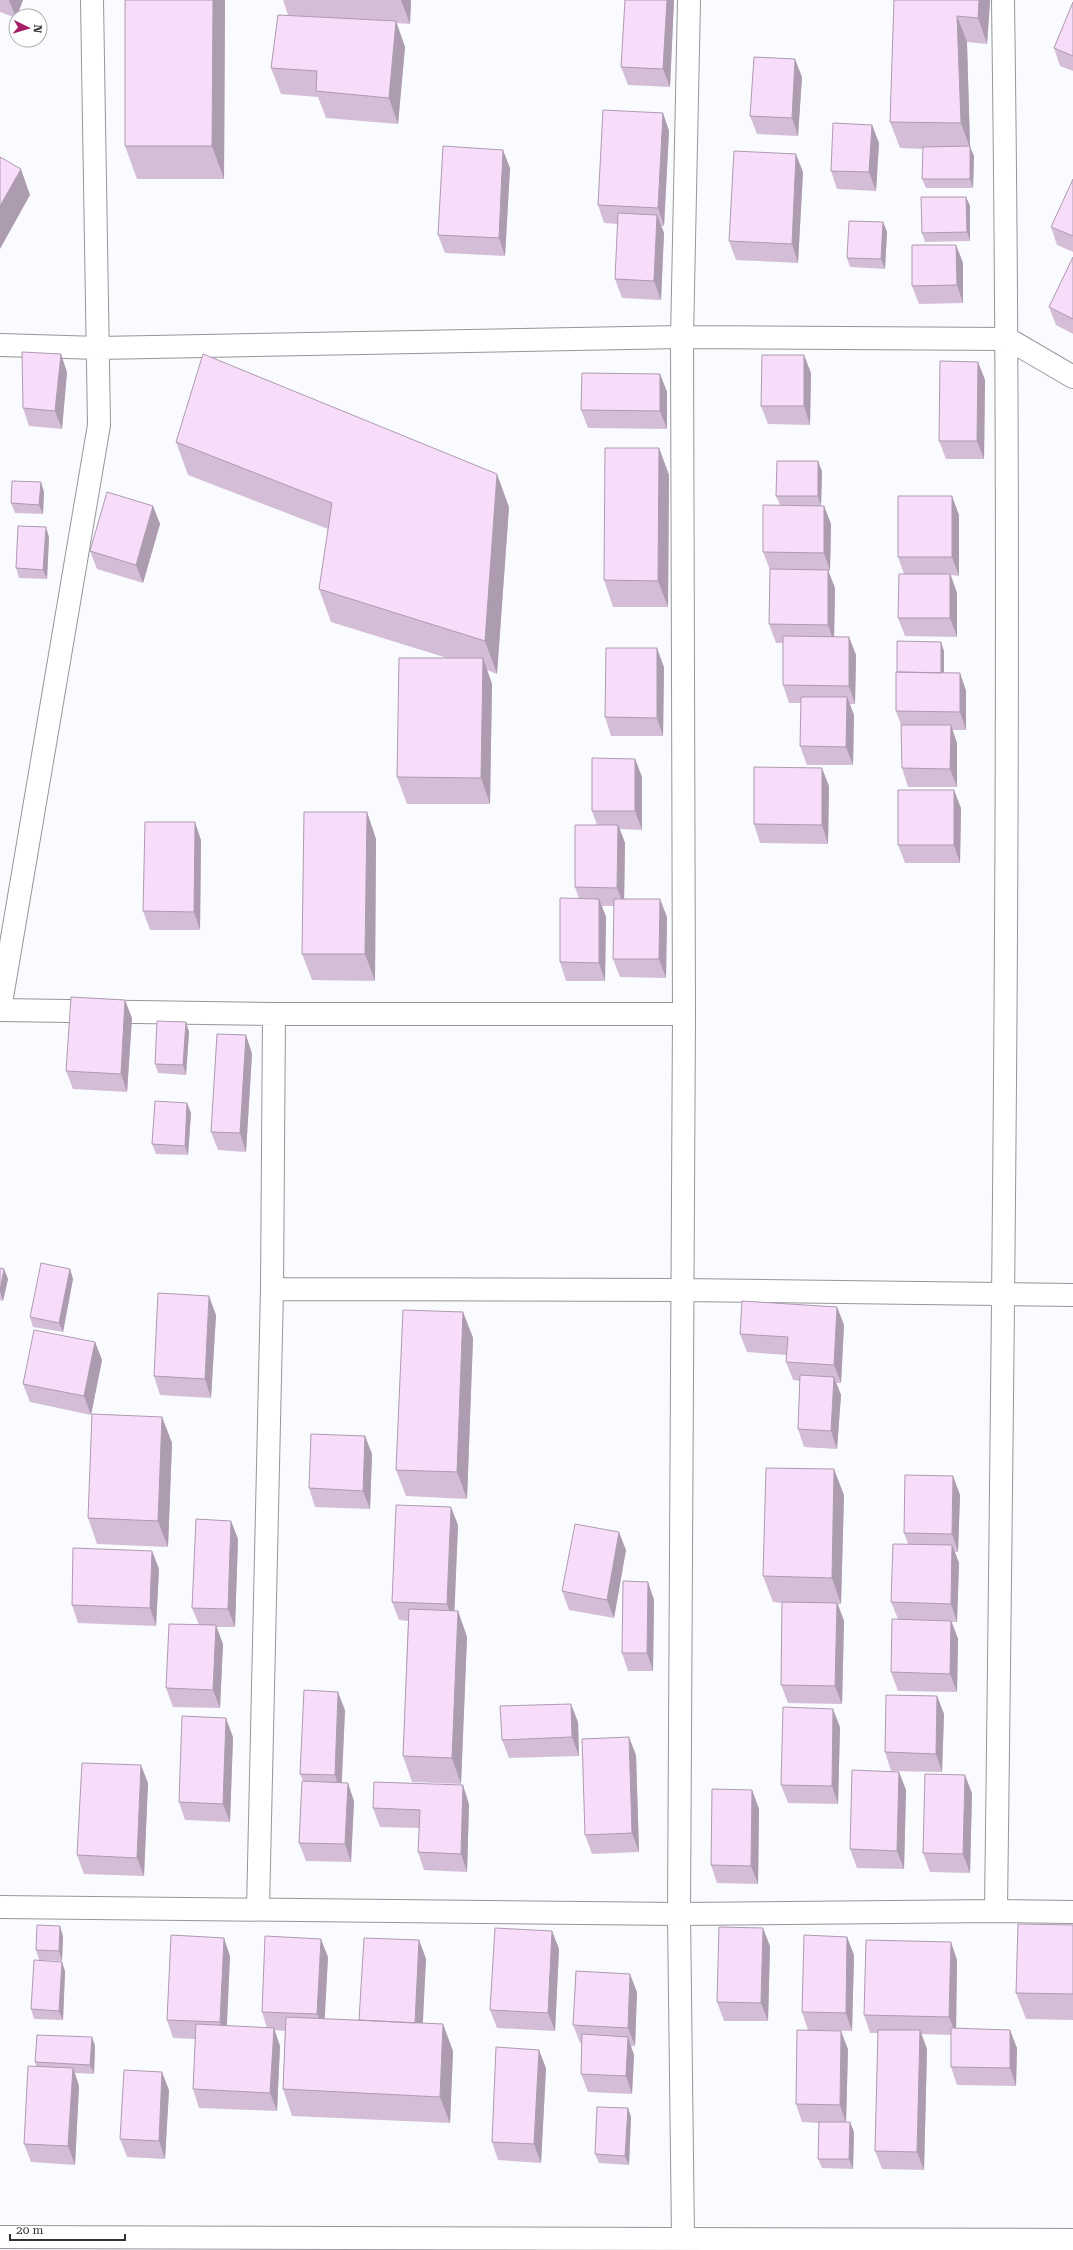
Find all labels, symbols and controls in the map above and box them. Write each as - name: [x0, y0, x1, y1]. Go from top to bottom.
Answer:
- north arrow: [8, 8, 48, 48]
- text: N: [31, 24, 44, 34]
- scale bar: [10, 2216, 125, 2242]
- text: 20 m: [16, 2223, 43, 2237]

